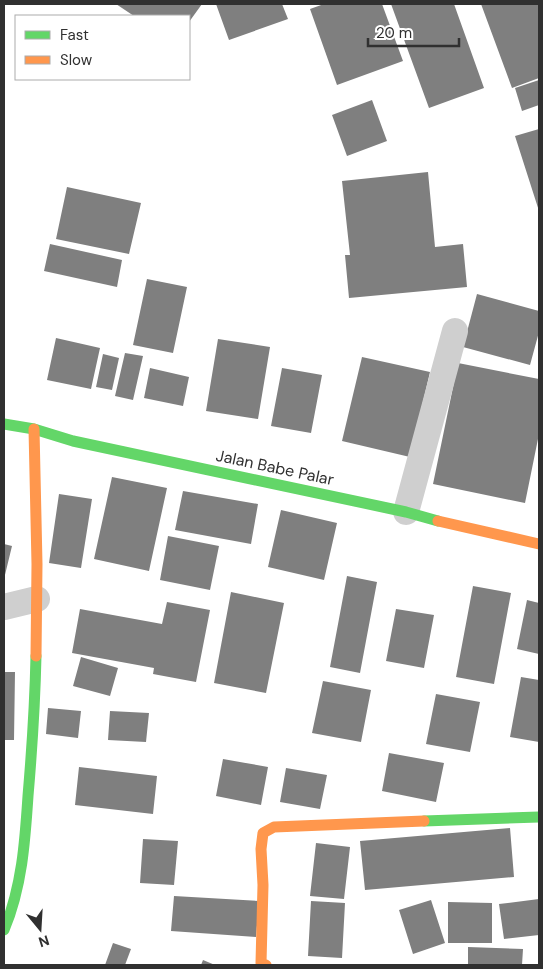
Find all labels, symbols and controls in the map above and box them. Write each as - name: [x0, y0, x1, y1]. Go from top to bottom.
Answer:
- legend: [15, 15, 190, 80]
- scale bar: [368, 15, 459, 47]
- text: 20 m: [376, 23, 412, 43]
- text: Fast: [60, 25, 89, 45]
- text: Slow: [60, 50, 93, 70]
- street label: Jalan Babe Palar: [214, 445, 336, 490]
- north arrow: [15, 904, 65, 954]
- text: N: [36, 931, 52, 952]

